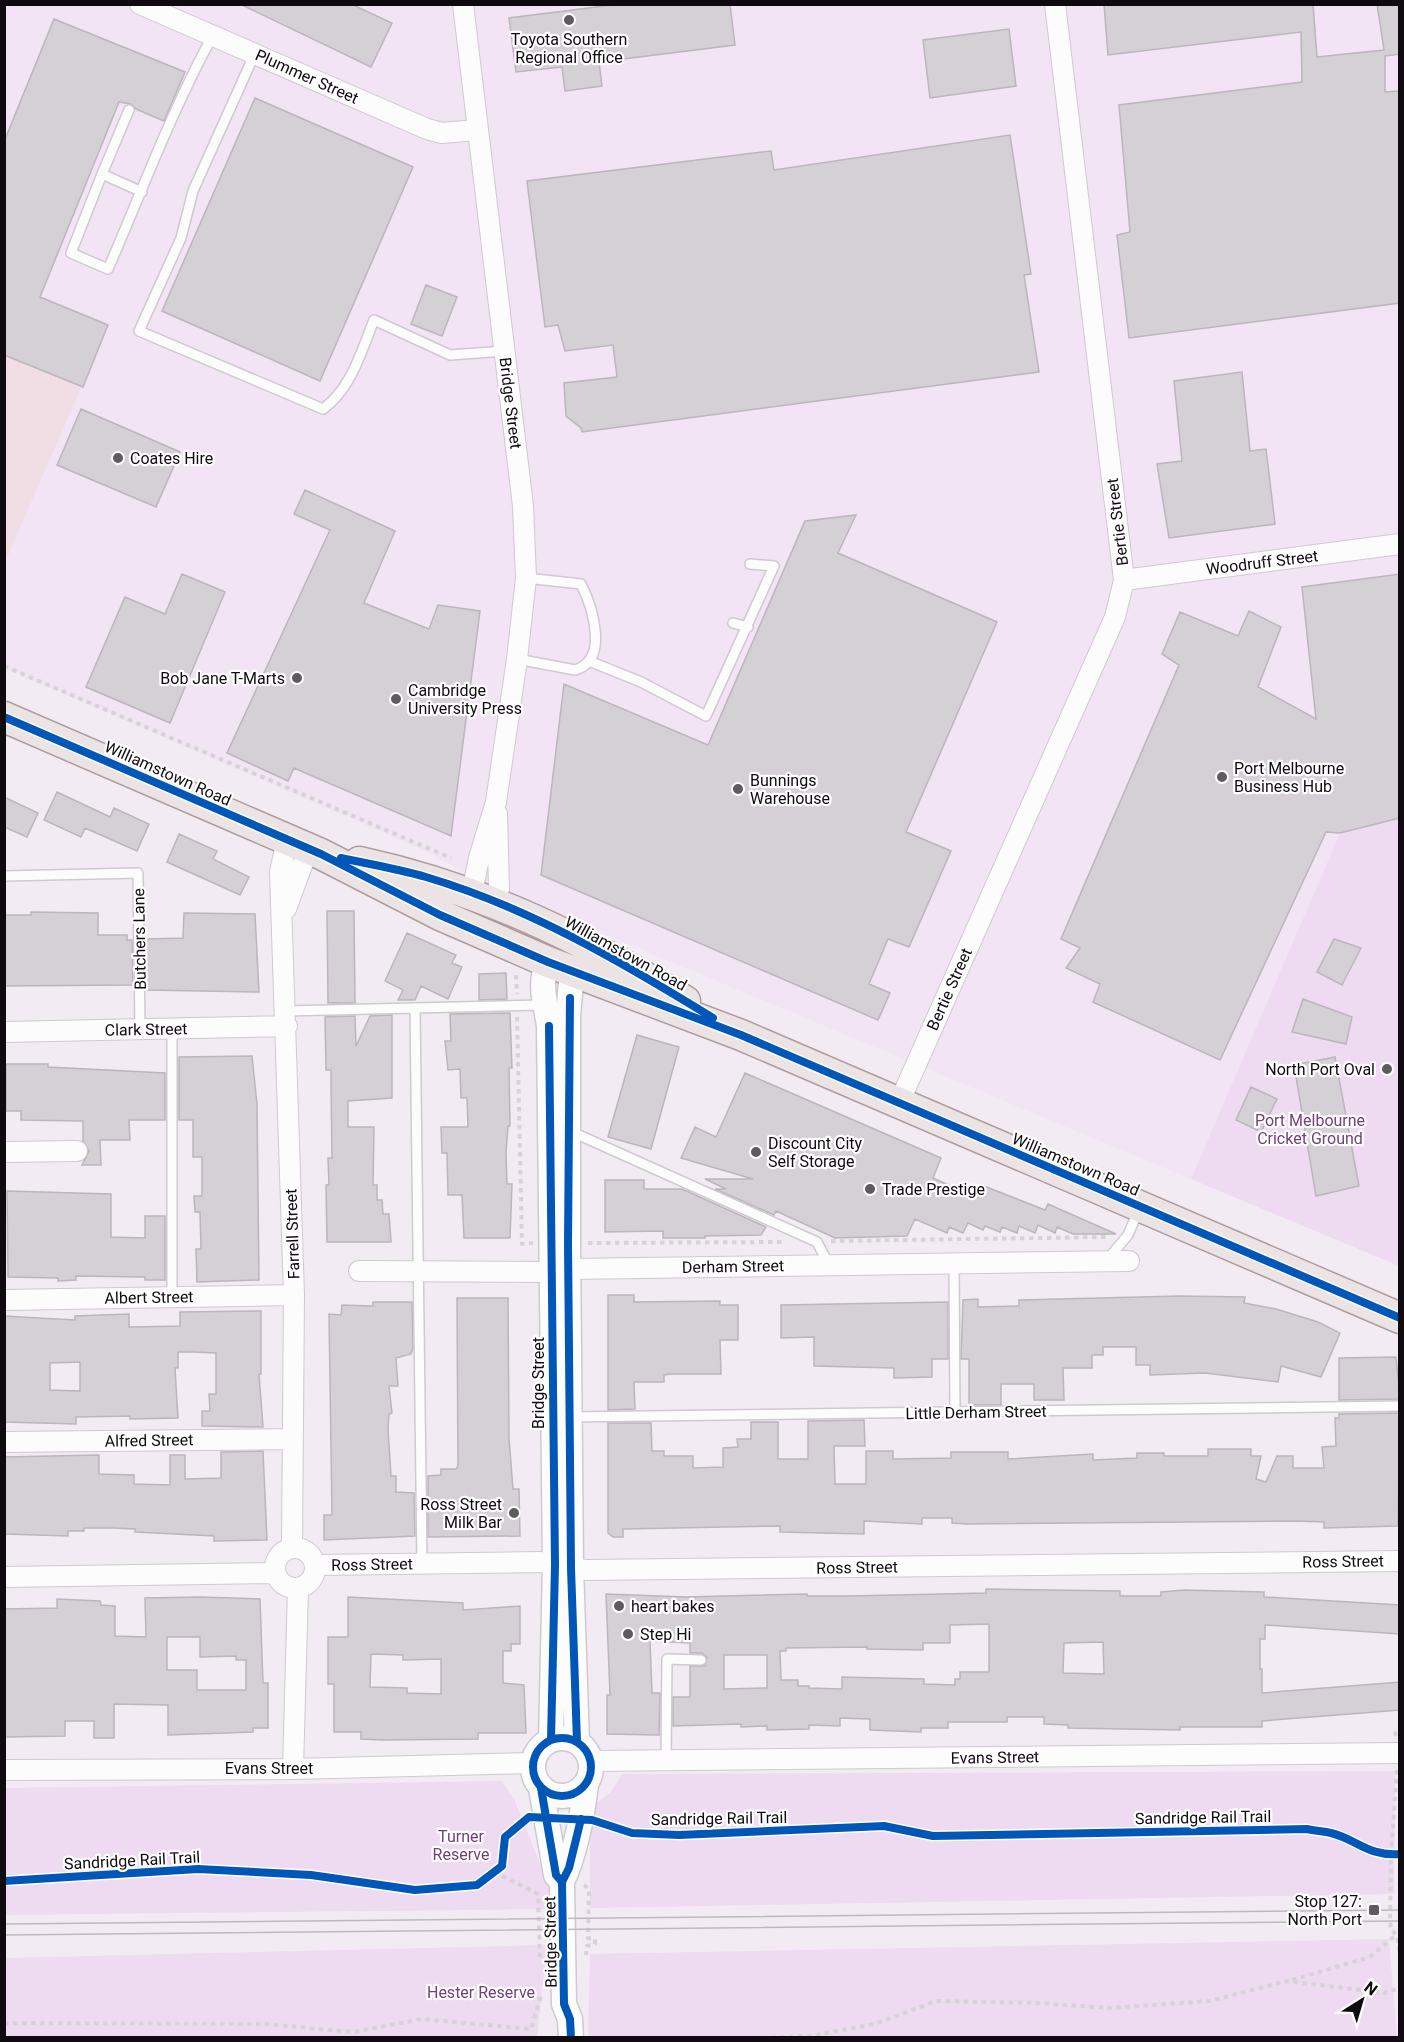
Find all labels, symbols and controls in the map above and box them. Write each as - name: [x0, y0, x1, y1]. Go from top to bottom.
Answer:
- marker: Toyota Southern Regional Office: [562, 13, 576, 27]
- place label: Toyota Southern Regional Office: [511, 30, 627, 67]
- street label: Plummer Street: [252, 45, 361, 108]
- street label: Bridge Street: [495, 356, 526, 450]
- place label: Coates Hire: [130, 449, 213, 468]
- marker: Coates Hire: [111, 451, 125, 465]
- street label: Bertie Street: [1103, 477, 1132, 567]
- street label: Woodruff Street: [1205, 546, 1319, 579]
- place label: Bob Jane T-Marts: [160, 669, 285, 688]
- marker: Bob Jane T-Marts: [290, 671, 304, 685]
- place label: Cambridge University Press: [408, 681, 522, 718]
- marker: Cambridge University Press: [389, 692, 403, 706]
- street label: Williamstown Road: [102, 737, 234, 810]
- place label: Port Melbourne Business Hub: [1234, 759, 1344, 796]
- marker: Port Melbourne Business Hub: [1215, 770, 1229, 784]
- place label: Bunnings Warehouse: [750, 771, 830, 808]
- marker: Bunnings Warehouse: [731, 782, 745, 796]
- street label: Butchers Lane: [129, 888, 150, 990]
- street label: Williamstown Road: [561, 912, 690, 995]
- street label: Bertie Street: [923, 945, 976, 1033]
- street label: Clark Street: [104, 1019, 188, 1040]
- place label: North Port Oval: [1265, 1060, 1375, 1079]
- marker: North Port Oval: [1380, 1062, 1394, 1076]
- park label: Port Melbourne Cricket Ground: [1255, 1111, 1365, 1148]
- street label: Williamstown Road: [1009, 1129, 1142, 1200]
- place label: Discount City Self Storage: [768, 1134, 863, 1171]
- marker: Discount City Self Storage: [749, 1145, 763, 1159]
- place label: Trade Prestige: [882, 1180, 985, 1199]
- marker: Trade Prestige: [863, 1182, 877, 1196]
- street label: Farrell Street: [281, 1188, 304, 1279]
- street label: Derham Street: [682, 1256, 784, 1277]
- street label: Albert Street: [104, 1287, 194, 1308]
- street label: Bridge Street: [529, 1337, 548, 1429]
- street label: Little Derham Street: [905, 1402, 1047, 1423]
- street label: Alfred Street: [104, 1430, 194, 1451]
- place label: Ross Street Milk Bar: [420, 1495, 503, 1532]
- marker: Ross Street Milk Bar: [507, 1506, 521, 1520]
- street label: Ross Street: [1302, 1551, 1384, 1572]
- street label: Ross Street: [331, 1554, 413, 1575]
- street label: Ross Street: [816, 1557, 898, 1578]
- place label: heart bakes: [631, 1597, 714, 1616]
- marker: heart bakes: [612, 1599, 626, 1613]
- place label: Step Hi: [640, 1625, 691, 1644]
- marker: Step Hi: [621, 1627, 635, 1641]
- street label: Evans Street: [951, 1747, 1039, 1768]
- street label: Evans Street: [225, 1759, 313, 1778]
- street label: Sandridge Rail Trail: [1135, 1807, 1271, 1828]
- street label: Sandridge Rail Trail: [651, 1808, 787, 1829]
- park label: Turner Reserve: [433, 1827, 489, 1864]
- street label: Sandridge Rail Trail: [63, 1847, 201, 1874]
- place label: Stop 127: North Port: [1287, 1892, 1362, 1929]
- street label: Bridge Street: [540, 1896, 561, 1988]
- marker: Stop 127: North Port: [1367, 1903, 1381, 1917]
- north arrow: [1332, 1970, 1392, 2030]
- text: N: [1360, 1977, 1381, 1999]
- park label: Hester Reserve: [427, 1983, 535, 2002]

